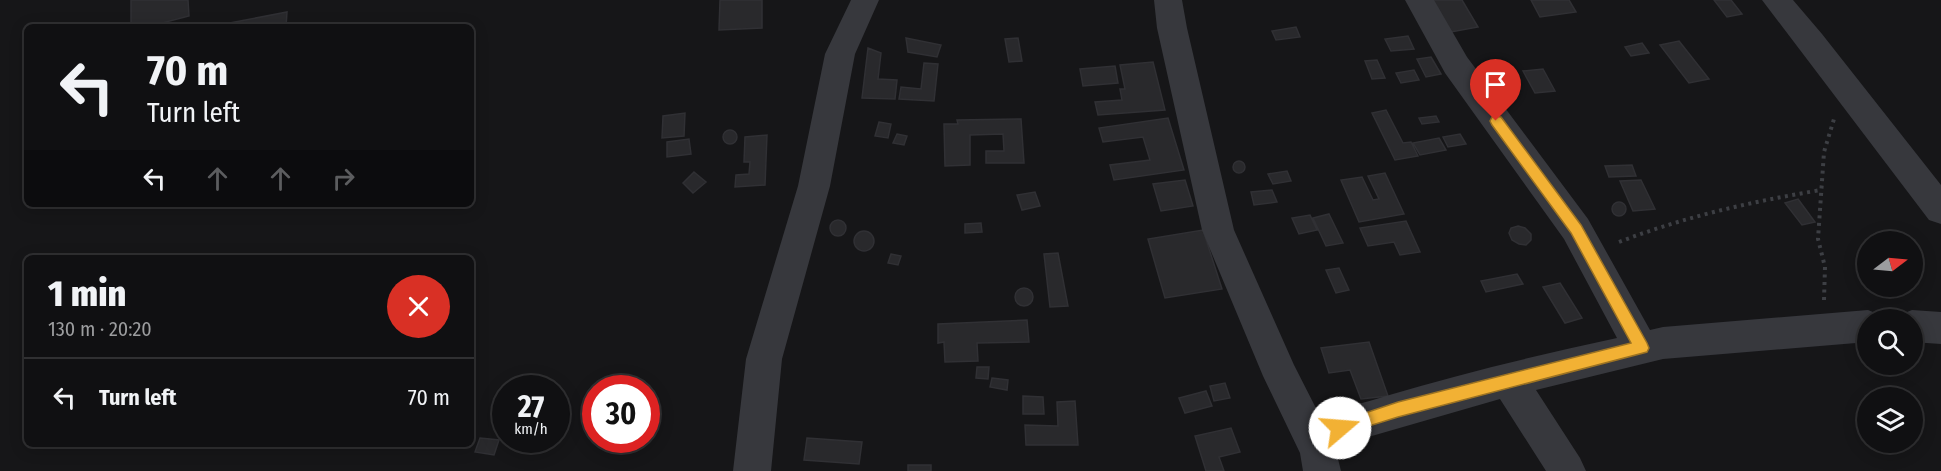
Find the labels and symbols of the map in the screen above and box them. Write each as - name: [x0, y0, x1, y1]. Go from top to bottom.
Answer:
- pin: [1470, 59, 1521, 121]
- north arrow: [1857, 231, 1923, 297]
- speed limit sign: 30: [582, 375, 660, 453]
- position arrow: [1308, 396, 1372, 460]

